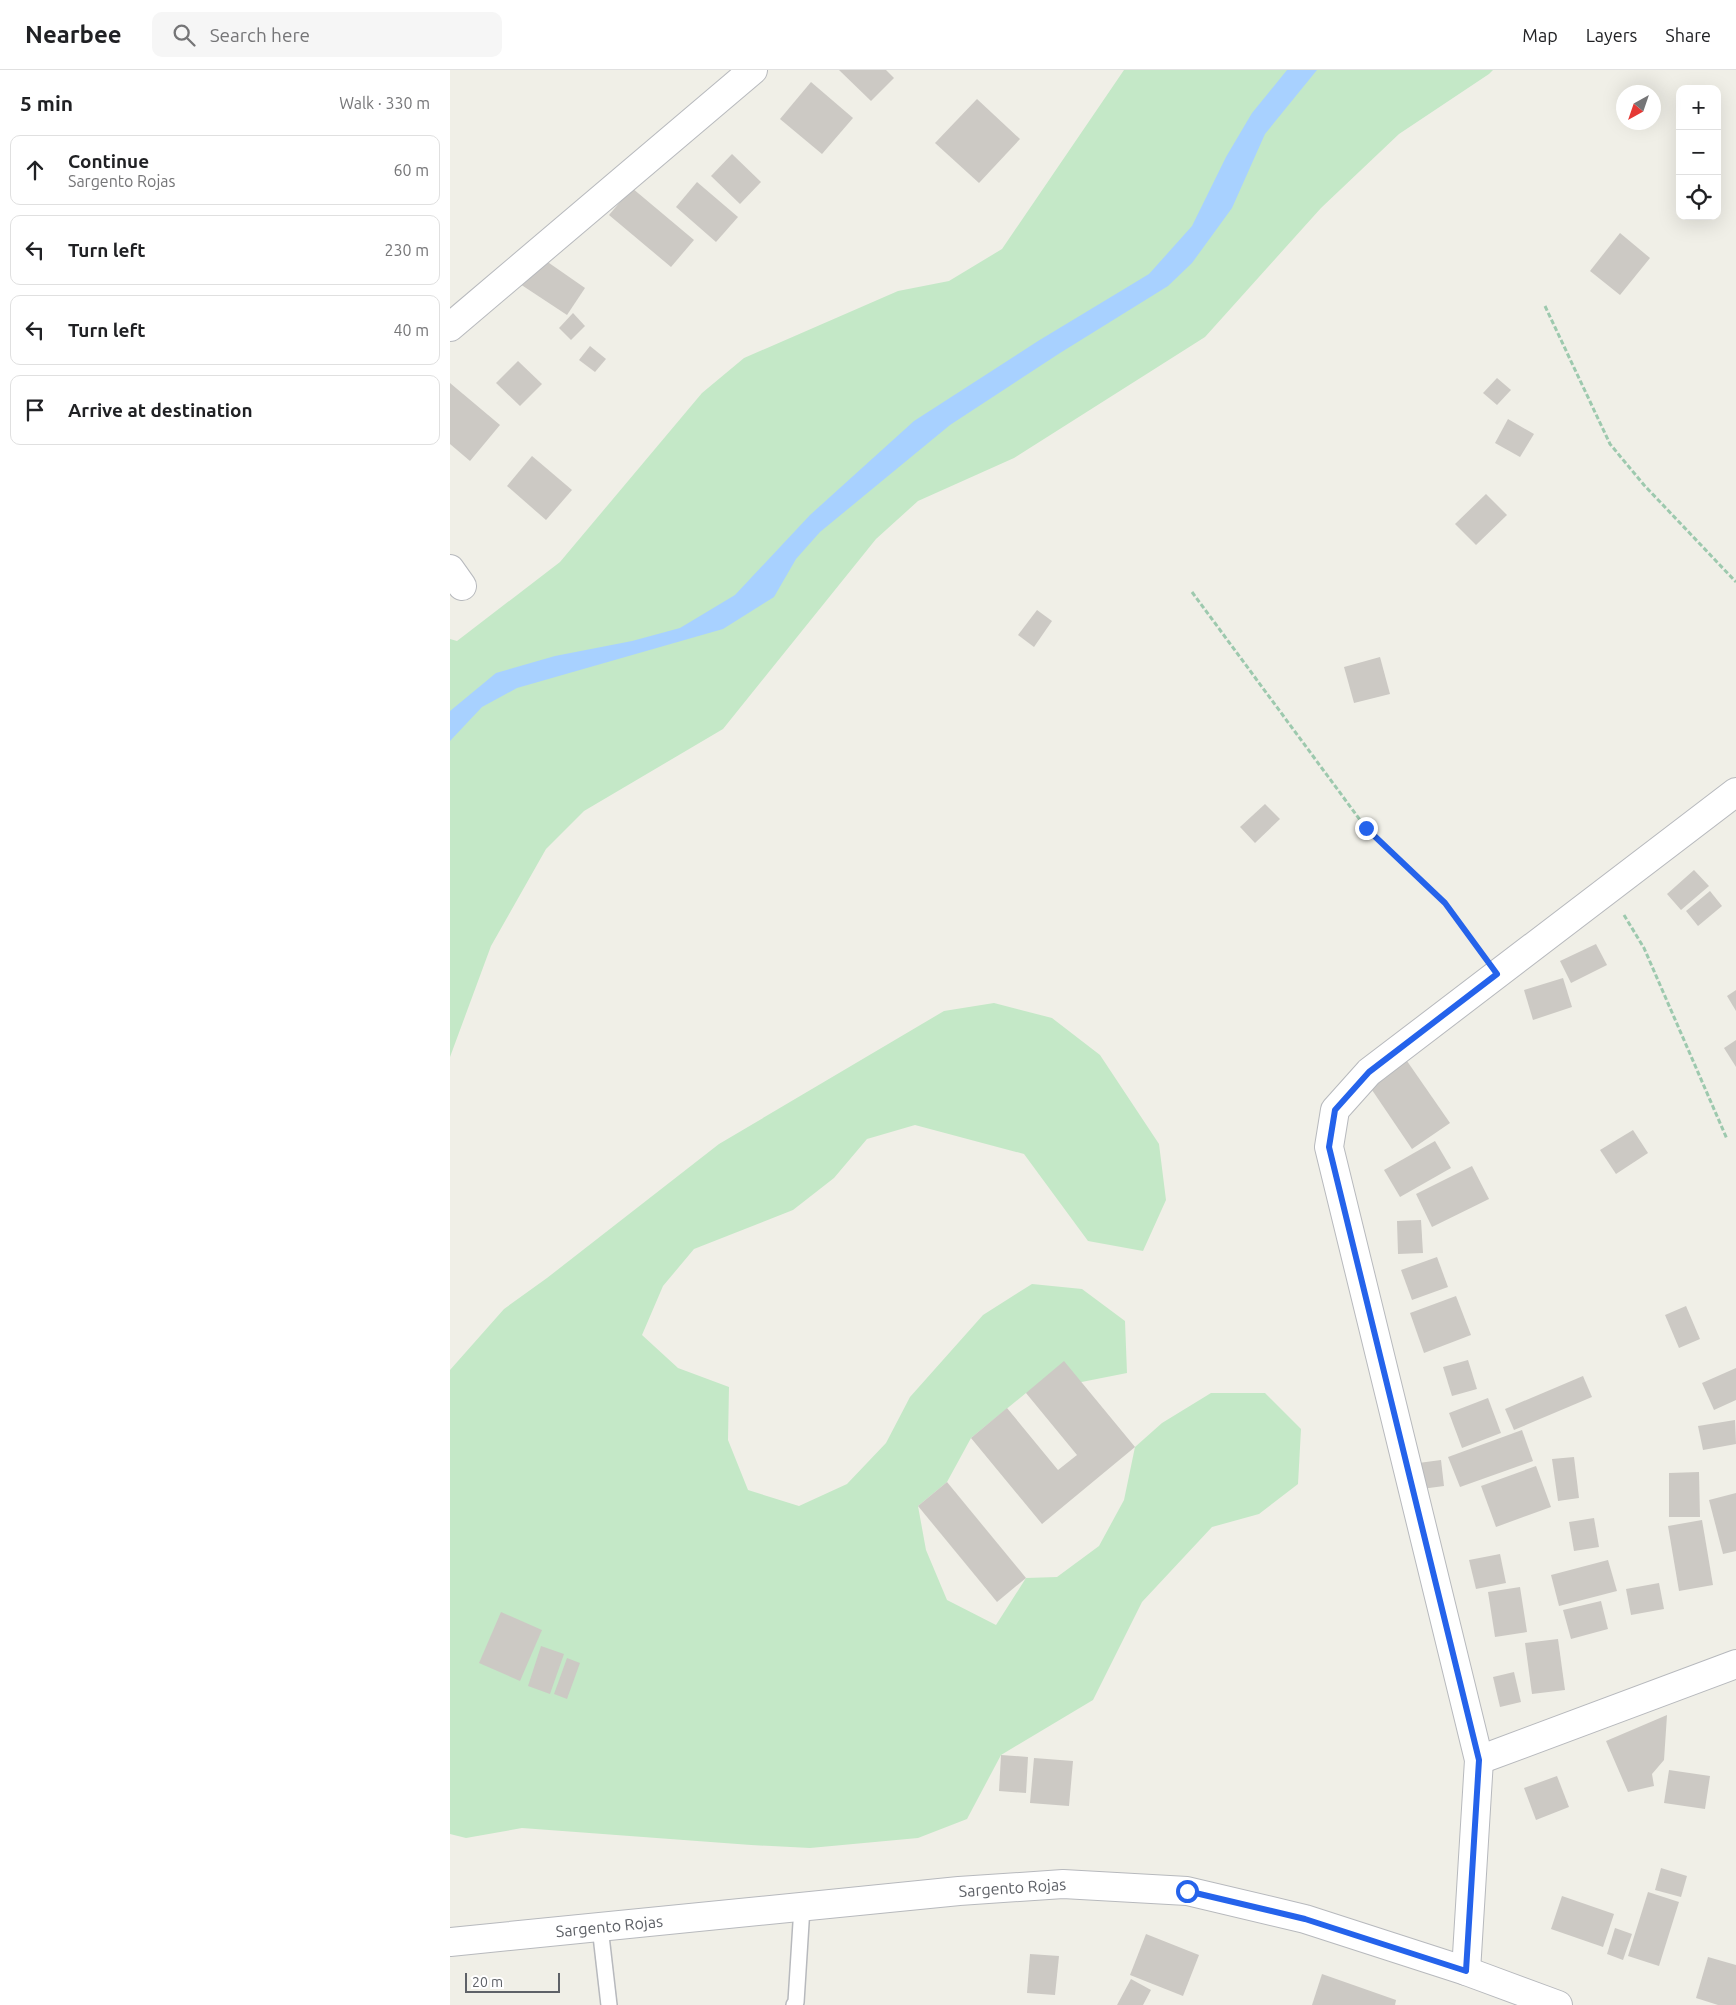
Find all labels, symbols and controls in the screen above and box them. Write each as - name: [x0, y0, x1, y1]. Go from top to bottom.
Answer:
- search box: [152, 12, 502, 57]
- text: Nearbee: [25, 21, 122, 48]
- icon: search: [170, 21, 198, 49]
- text: Search here: [210, 24, 310, 46]
- text: Map: [1522, 25, 1558, 45]
- text: Layers: [1586, 25, 1637, 45]
- text: Share: [1665, 25, 1711, 45]
- north arrow: [1616, 85, 1661, 130]
- map controls: [1676, 85, 1721, 220]
- button: +: [1676, 85, 1721, 130]
- text: 5 min: [20, 91, 73, 115]
- text: Walk · 330 m: [339, 94, 430, 112]
- button: −: [1676, 130, 1721, 175]
- text: Continue: [68, 150, 149, 172]
- icon: ahead: [21, 156, 49, 184]
- text: 60 m: [393, 161, 429, 179]
- text: Sargento Rojas: [68, 172, 175, 190]
- button: locate: [1676, 175, 1721, 220]
- icon: left: [21, 236, 49, 264]
- text: Turn left: [68, 239, 146, 261]
- text: 230 m: [384, 241, 429, 259]
- icon: left: [21, 316, 49, 344]
- text: Turn left: [68, 319, 146, 341]
- text: 40 m: [393, 321, 429, 339]
- icon: arrive: [21, 396, 49, 424]
- text: Arrive at destination: [68, 399, 253, 421]
- route end: [1355, 817, 1378, 840]
- street label: Sargento Rojas: [958, 1875, 1067, 1900]
- route start: [1176, 1880, 1199, 1903]
- street label: Sargento Rojas: [555, 1912, 664, 1940]
- scale bar: [465, 1970, 560, 1993]
- text: 20 m: [472, 1974, 503, 1990]

